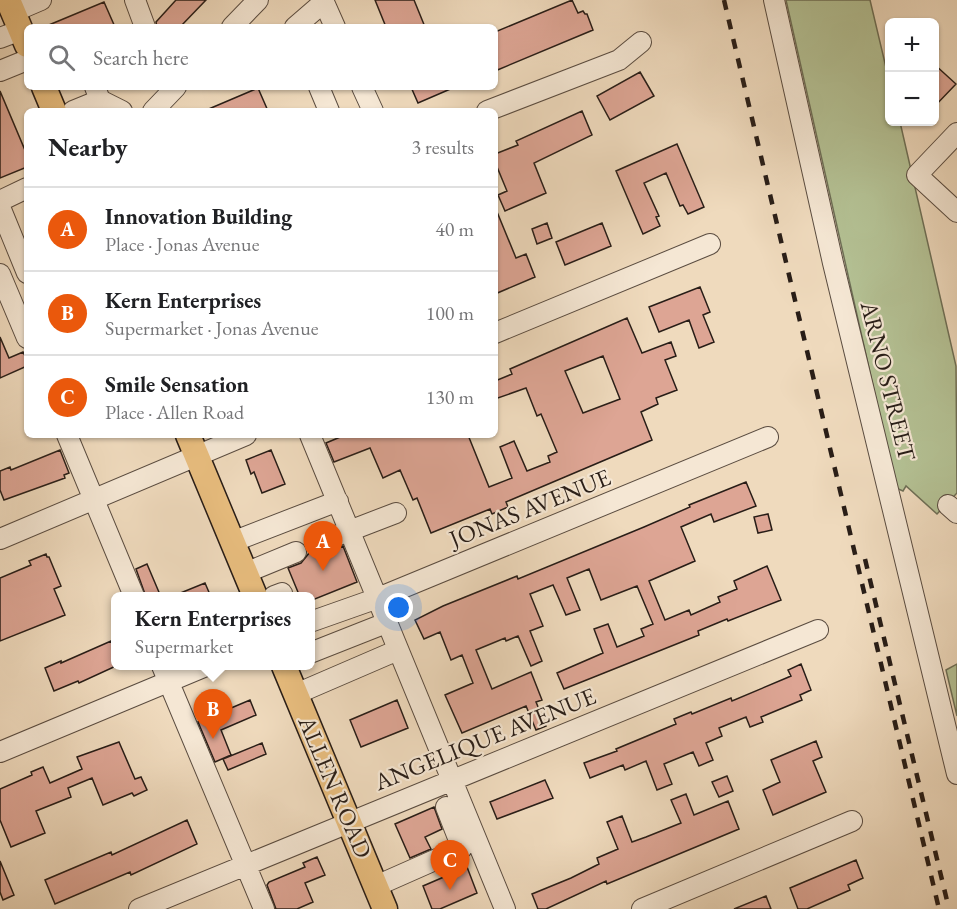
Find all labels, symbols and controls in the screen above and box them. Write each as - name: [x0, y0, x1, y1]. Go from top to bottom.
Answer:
- map controls: [885, 18, 939, 126]
- button: +: [885, 18, 939, 72]
- search box: [24, 24, 498, 90]
- icon: search: [45, 41, 78, 74]
- text: Search here: [93, 43, 188, 72]
- button: −: [885, 72, 939, 126]
- text: Nearby: [48, 130, 128, 164]
- text: 3 results: [411, 134, 474, 160]
- text: Innovation Building: [105, 202, 292, 231]
- text: A: [60, 216, 75, 242]
- text: 40 m: [435, 216, 474, 242]
- text: Place · Jonas Avenue: [105, 231, 259, 257]
- text: Kern Enterprises: [105, 286, 261, 315]
- street label: ARNO STREET: [853, 297, 924, 465]
- text: B: [61, 300, 74, 326]
- text: 100 m: [426, 300, 474, 326]
- text: Supermarket · Jonas Avenue: [105, 315, 318, 341]
- text: Smile Sensation: [105, 370, 249, 399]
- text: C: [60, 384, 75, 410]
- text: 130 m: [426, 384, 474, 410]
- text: Place · Allen Road: [105, 399, 244, 425]
- street label: JONAS AVENUE: [443, 461, 615, 555]
- pin: A: [304, 522, 342, 571]
- popup: [111, 592, 315, 670]
- your location: [384, 593, 413, 622]
- text: Kern Enterprises: [135, 604, 291, 633]
- text: Supermarket: [135, 633, 233, 659]
- street label: ANGELIQUE AVENUE: [369, 680, 600, 798]
- pin: B: [194, 690, 232, 739]
- street label: ALLEN ROAD: [291, 710, 379, 863]
- pin: C: [430, 840, 470, 890]

